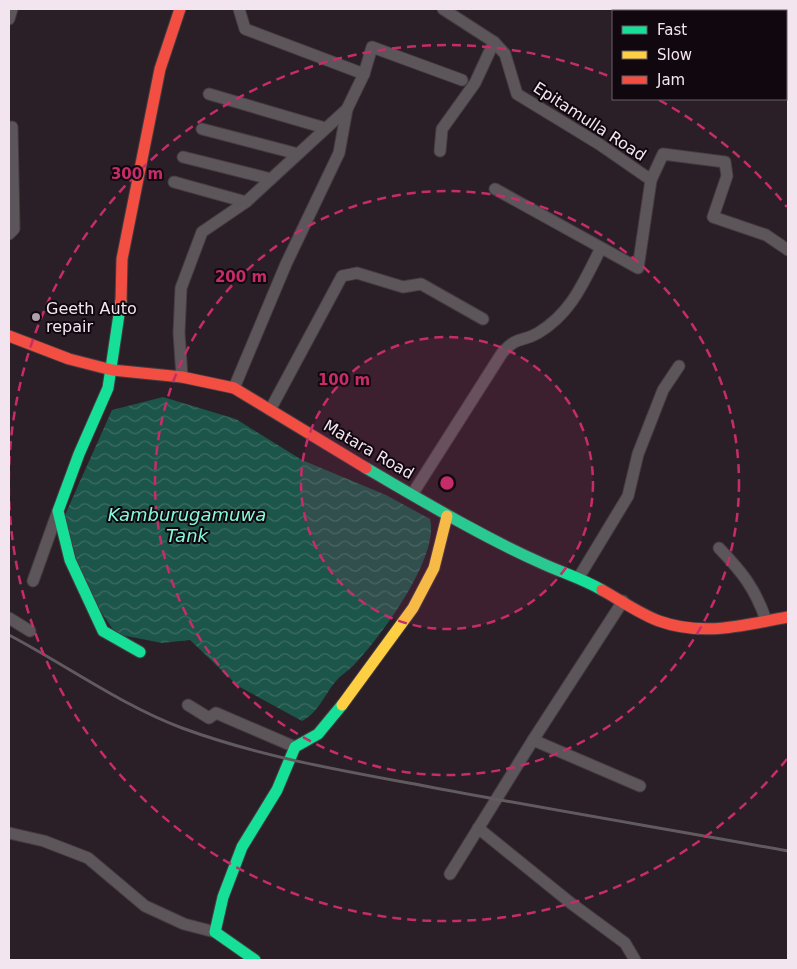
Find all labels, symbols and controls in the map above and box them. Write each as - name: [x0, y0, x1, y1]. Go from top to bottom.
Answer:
- legend: [612, 10, 787, 100]
- text: Fast: [657, 21, 687, 39]
- text: Slow: [657, 46, 692, 64]
- text: Jam: [656, 71, 685, 89]
- street label: Epitamulla Road: [530, 78, 650, 165]
- text: 300 m: [111, 165, 163, 183]
- text: 200 m: [215, 268, 267, 286]
- place label: Geeth Auto repair: [46, 299, 137, 336]
- marker: Geeth Auto repair: [30, 311, 42, 323]
- text: 100 m: [318, 371, 370, 389]
- street label: Matara Road: [320, 416, 417, 483]
- centre of rings: [438, 474, 456, 492]
- water label: Kamburugamuwa Tank: [108, 504, 266, 546]

